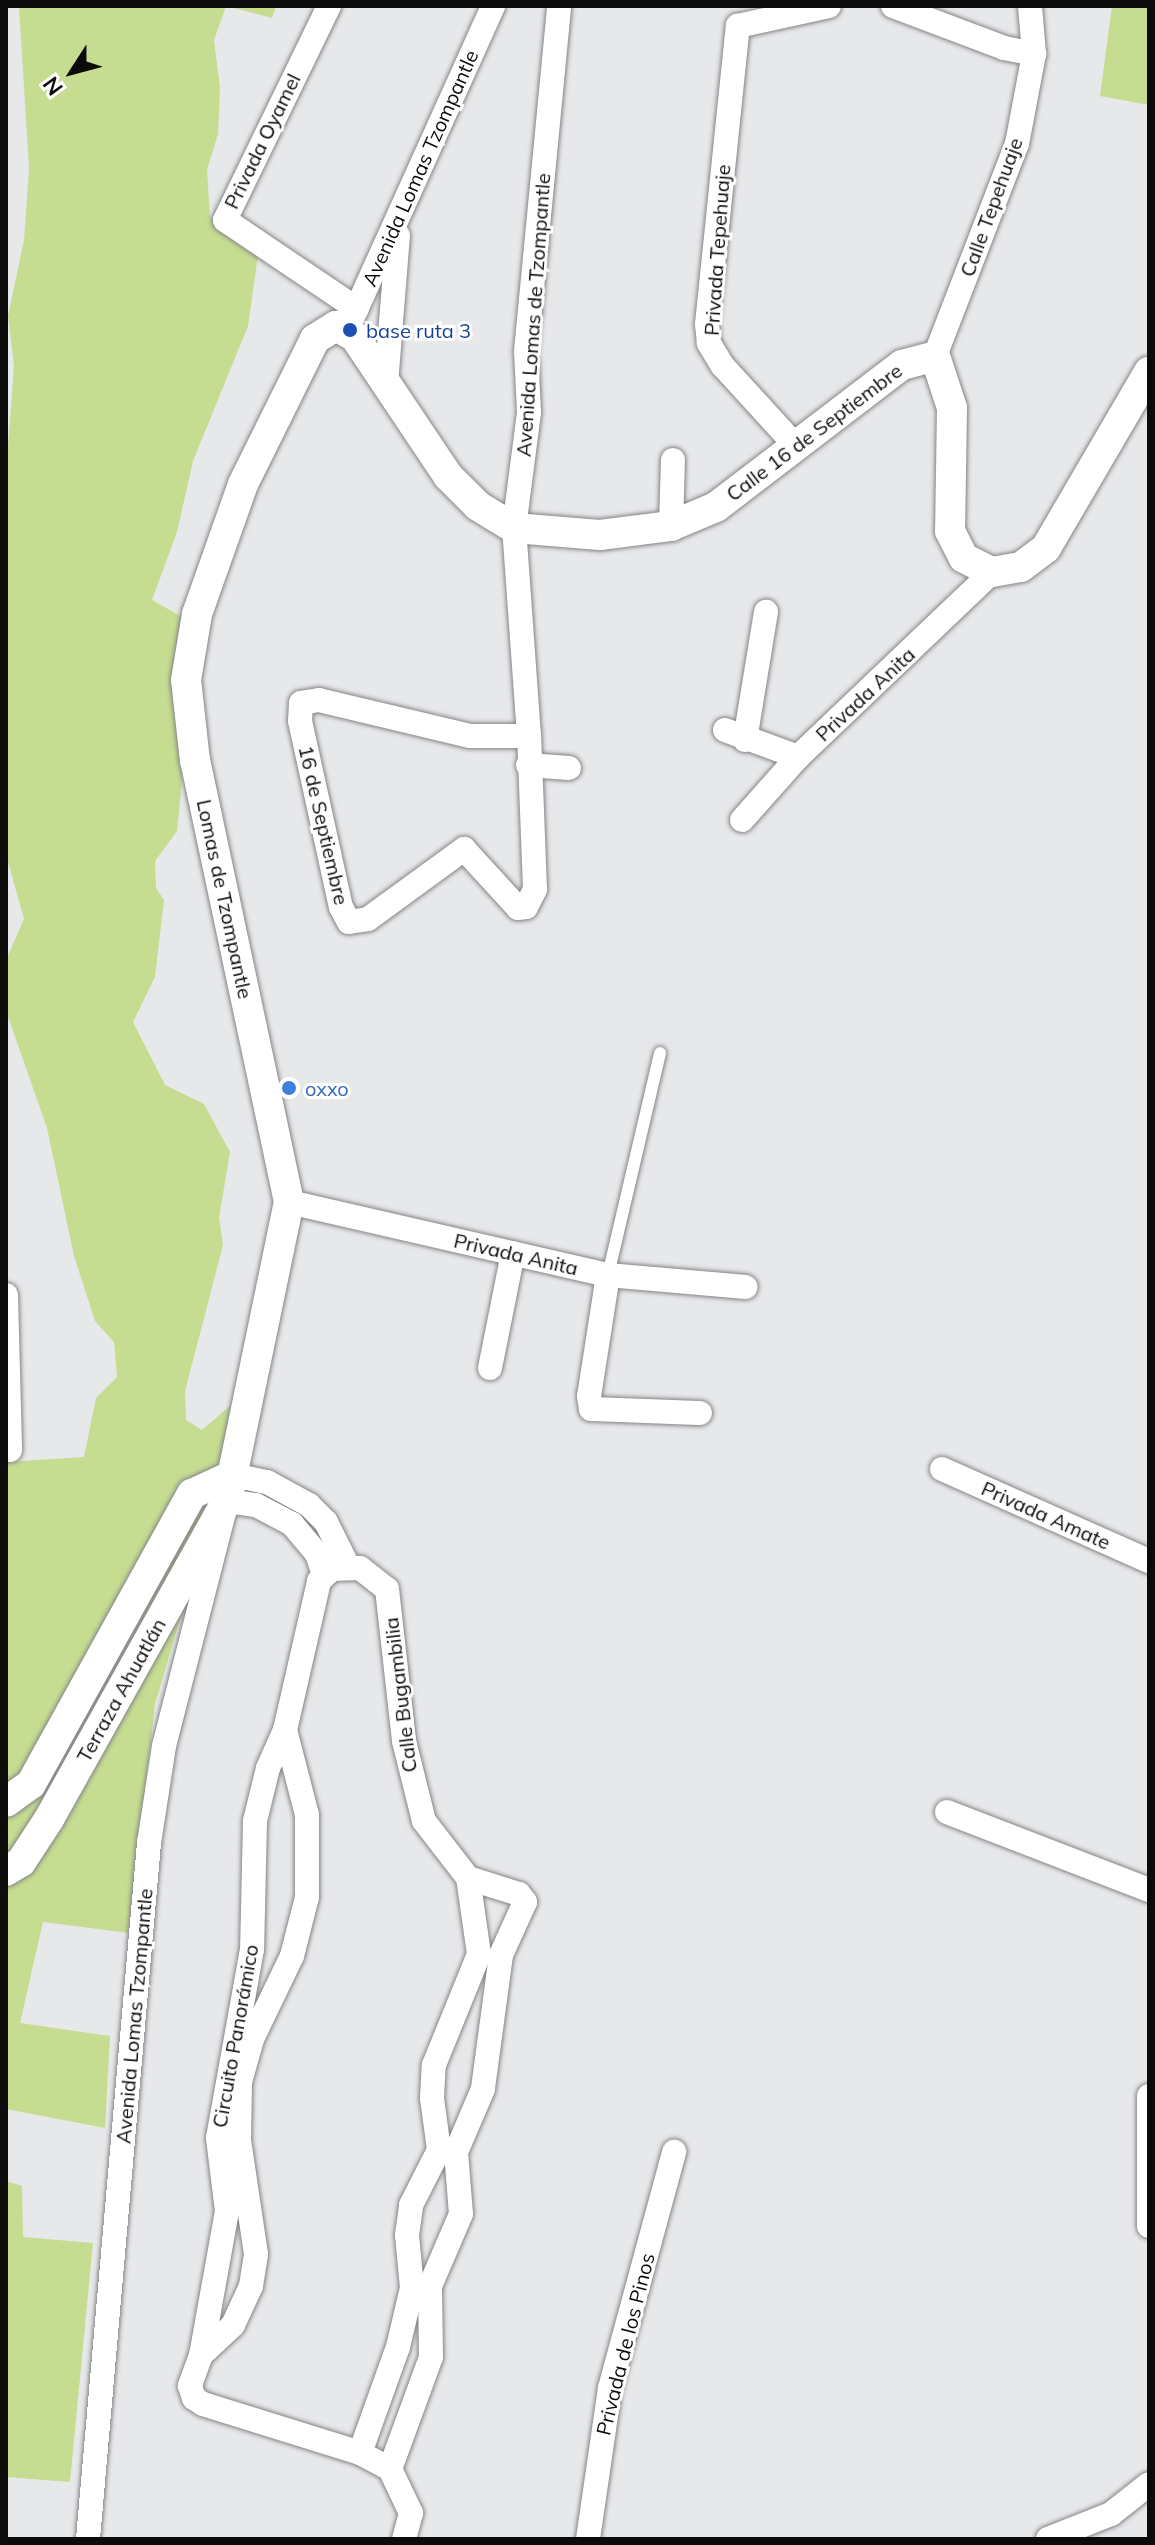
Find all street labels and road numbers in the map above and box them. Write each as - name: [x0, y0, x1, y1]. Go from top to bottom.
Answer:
- street label: Avenida Lomas Tzompantle: [357, 46, 483, 290]
- street label: Privada Oyamel: [219, 69, 305, 213]
- street label: Calle Tepehuaje: [955, 134, 1027, 280]
- street label: Privada Tepehuaje: [699, 164, 735, 336]
- street label: Avenida Lomas de Tzompantle: [511, 172, 555, 458]
- street label: Calle 16 de Septiembre: [721, 358, 907, 506]
- street label: Privada Anita: [810, 642, 920, 746]
- street label: 16 de Septiembre: [294, 743, 354, 907]
- street label: Lomas de Tzompantle: [192, 797, 258, 1001]
- street label: Privada Anita: [452, 1228, 580, 1280]
- street label: Privada Amate: [978, 1476, 1114, 1554]
- street label: Terraza Ahuatlán: [72, 1614, 170, 1766]
- street label: Calle Bugambilia: [379, 1616, 421, 1774]
- street label: Avenida Lomas Tzompantle: [111, 1887, 157, 2145]
- street label: Circuito Panorámico: [207, 1942, 263, 2130]
- street label: Privada de los Pinos: [591, 2251, 659, 2437]

